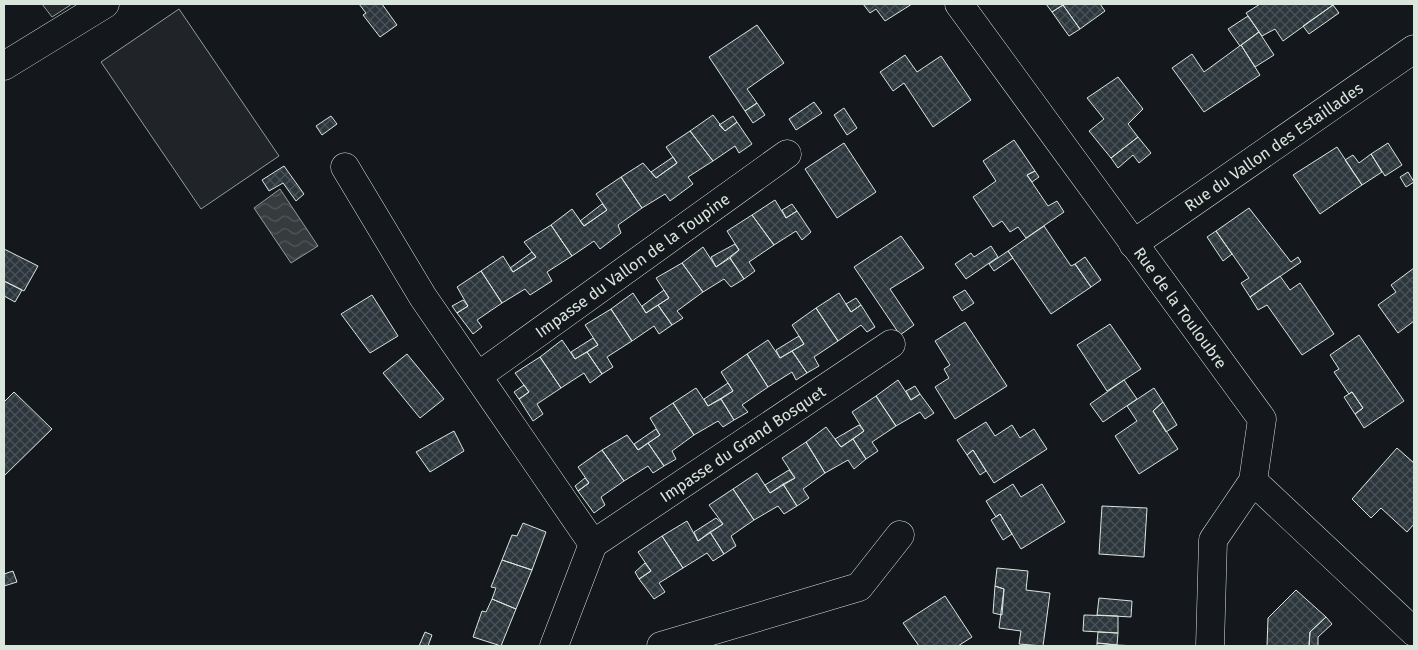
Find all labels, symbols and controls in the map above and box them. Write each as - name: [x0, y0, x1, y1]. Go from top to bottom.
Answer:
- street label: Rue du Vallon des Estaillades: [1181, 78, 1366, 215]
- street label: Impasse du Vallon de la Toupine: [531, 189, 733, 341]
- street label: Rue de la Touloubre: [1130, 243, 1231, 372]
- street label: Impasse du Grand Bosquet: [656, 381, 829, 506]

